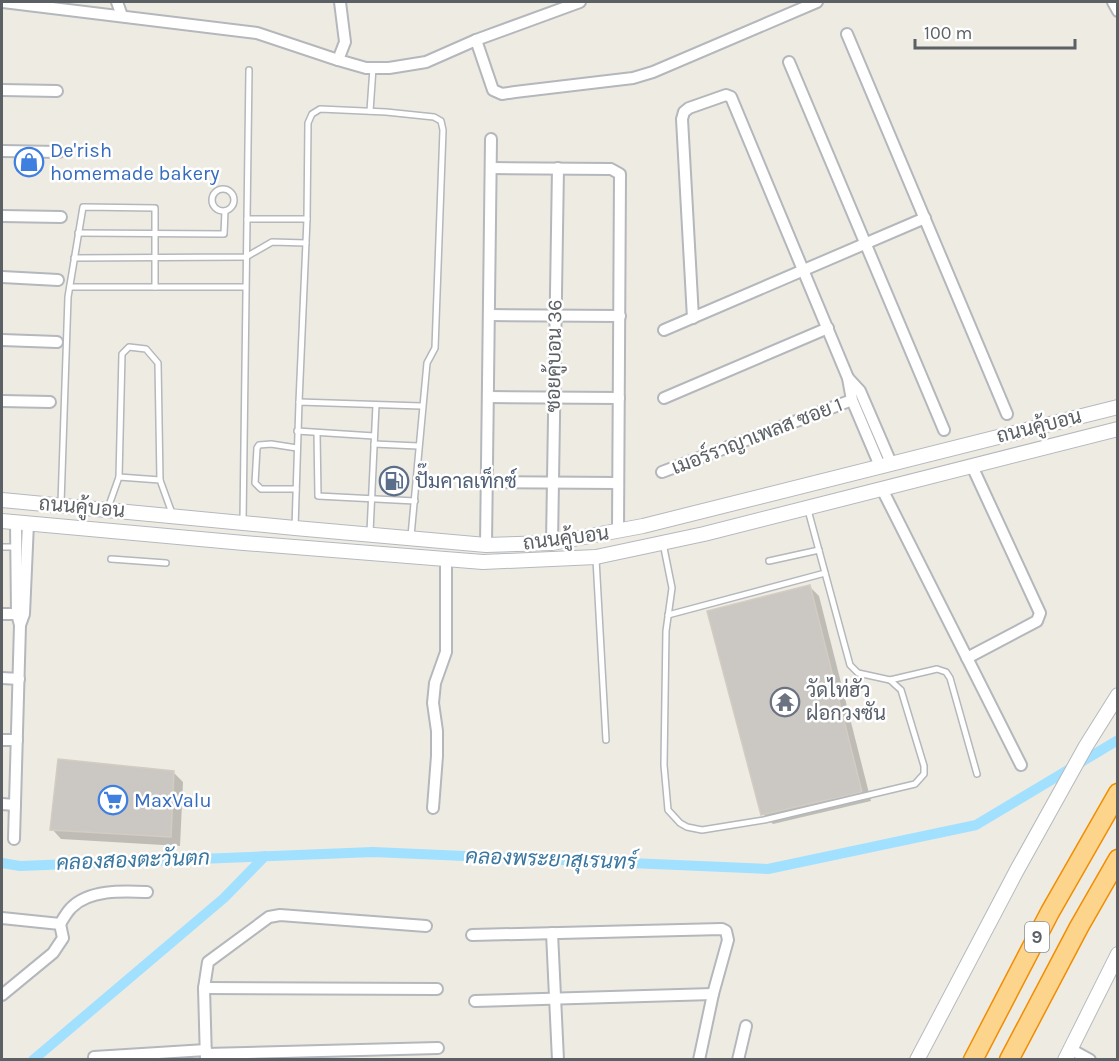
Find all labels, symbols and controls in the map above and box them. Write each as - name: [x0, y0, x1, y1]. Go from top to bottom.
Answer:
- scale bar: [915, 12, 1076, 50]
- text: 100 m: [924, 22, 972, 44]
- place label: De'rish homemade bakery: [50, 139, 220, 185]
- shop icon: De'rish homemade bakery: [13, 146, 45, 178]
- street label: ซอยคู้บอน 36: [541, 299, 569, 413]
- street label: เมอร์ราญาเพลส ซอย 1: [667, 390, 846, 479]
- street label: ถนนคู้บอน: [994, 403, 1084, 451]
- place label: ปั๊มคาลเท็กซ์: [415, 463, 517, 493]
- fuel station icon: ปั๊มคาลเท็กซ์: [378, 465, 410, 497]
- street label: ถนนคู้บอน: [38, 491, 126, 525]
- street label: ถนนคู้บอน: [522, 520, 611, 558]
- place label: วัดไท่ฮัว ฝอกวงซัน: [806, 677, 886, 725]
- temple icon: วัดไท่ฮัว ฝอกวงซัน: [769, 686, 801, 718]
- supermarket icon: MaxValu: [97, 784, 129, 816]
- place label: MaxValu: [134, 789, 212, 812]
- water label: คลองพระยาสุเรนทร์: [465, 842, 640, 876]
- water label: คลองสองตะวันตก: [56, 845, 210, 875]
- road number: 9: [1025, 922, 1049, 952]

